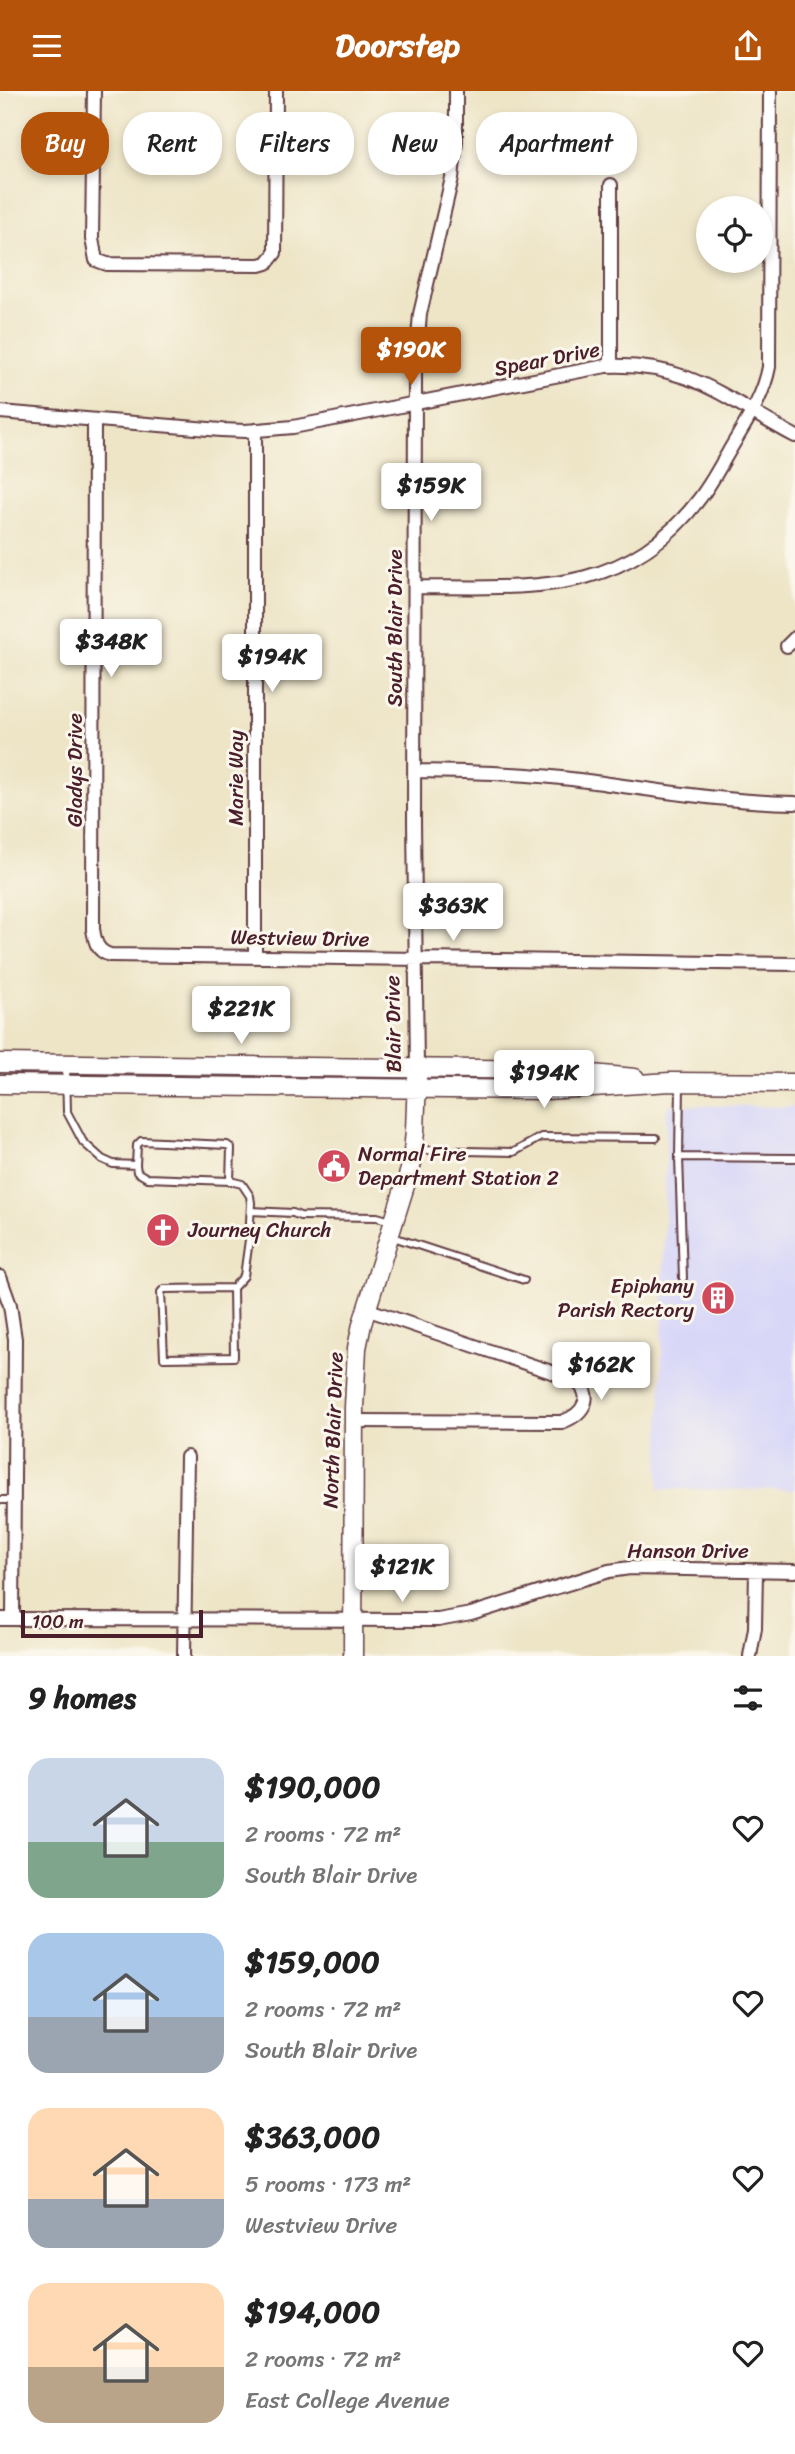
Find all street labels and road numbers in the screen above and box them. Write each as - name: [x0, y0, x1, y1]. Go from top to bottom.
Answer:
- street label: Spear Drive: [491, 330, 603, 388]
- street label: South Blair Drive: [376, 549, 414, 707]
- street label: Gladys Drive: [56, 713, 94, 827]
- street label: Marie Way: [217, 730, 255, 826]
- street label: Westview Drive: [230, 918, 370, 958]
- street label: Blair Drive: [373, 975, 413, 1073]
- street label: North Blair Drive: [311, 1351, 355, 1509]
- street label: Hanson Drive: [627, 1532, 749, 1570]

